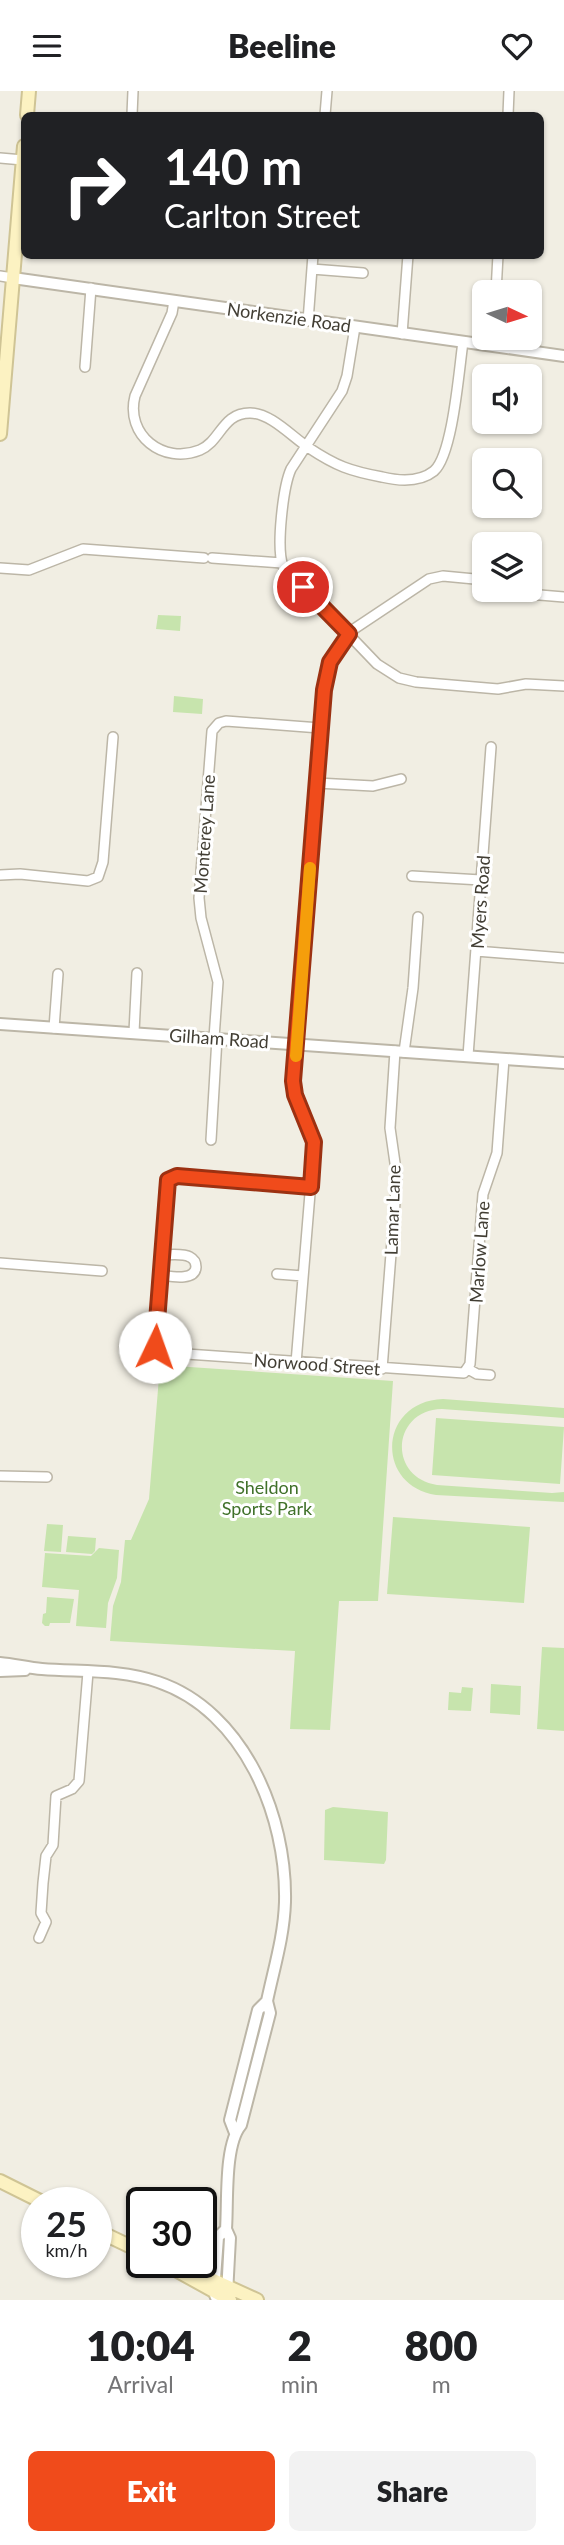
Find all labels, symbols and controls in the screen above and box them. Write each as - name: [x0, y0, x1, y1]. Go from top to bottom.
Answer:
- text: Beeline: [228, 26, 336, 65]
- icon: menu: [28, 27, 66, 65]
- icon: heart: [498, 27, 536, 65]
- text: 140 m: [164, 137, 302, 195]
- icon: right: [49, 140, 140, 231]
- text: Carlton Street: [164, 196, 360, 235]
- north arrow: [472, 280, 542, 350]
- map controls: [472, 280, 542, 602]
- street label: Norkenzie Road: [226, 297, 352, 337]
- button: sound: [472, 364, 542, 434]
- button: search: [472, 448, 542, 518]
- button: layers: [472, 532, 542, 602]
- pin: [273, 557, 333, 617]
- icon: arrive: [284, 568, 322, 606]
- street label: Monterey Lane: [189, 774, 219, 894]
- street label: Myers Road: [466, 854, 494, 950]
- street label: Gilham Road: [168, 1024, 270, 1052]
- street label: Lamar Lane: [379, 1164, 405, 1256]
- street label: Marlow Lane: [464, 1200, 494, 1304]
- position arrow: [118, 1310, 192, 1384]
- street label: Norwood Street: [253, 1349, 382, 1379]
- park label: Sheldon Sports Park: [222, 1476, 313, 1519]
- speed limit sign: 30: [126, 2187, 217, 2278]
- text: 25: [46, 2202, 87, 2244]
- text: km/h: [45, 2239, 88, 2261]
- text: 10:04: [86, 2320, 195, 2370]
- text: 2: [288, 2320, 312, 2370]
- text: 800: [405, 2320, 478, 2370]
- text: Arrival: [107, 2370, 174, 2398]
- text: min: [281, 2370, 318, 2398]
- text: m: [432, 2370, 451, 2398]
- button: Exit: [28, 2451, 275, 2531]
- button: Share: [289, 2451, 536, 2531]

